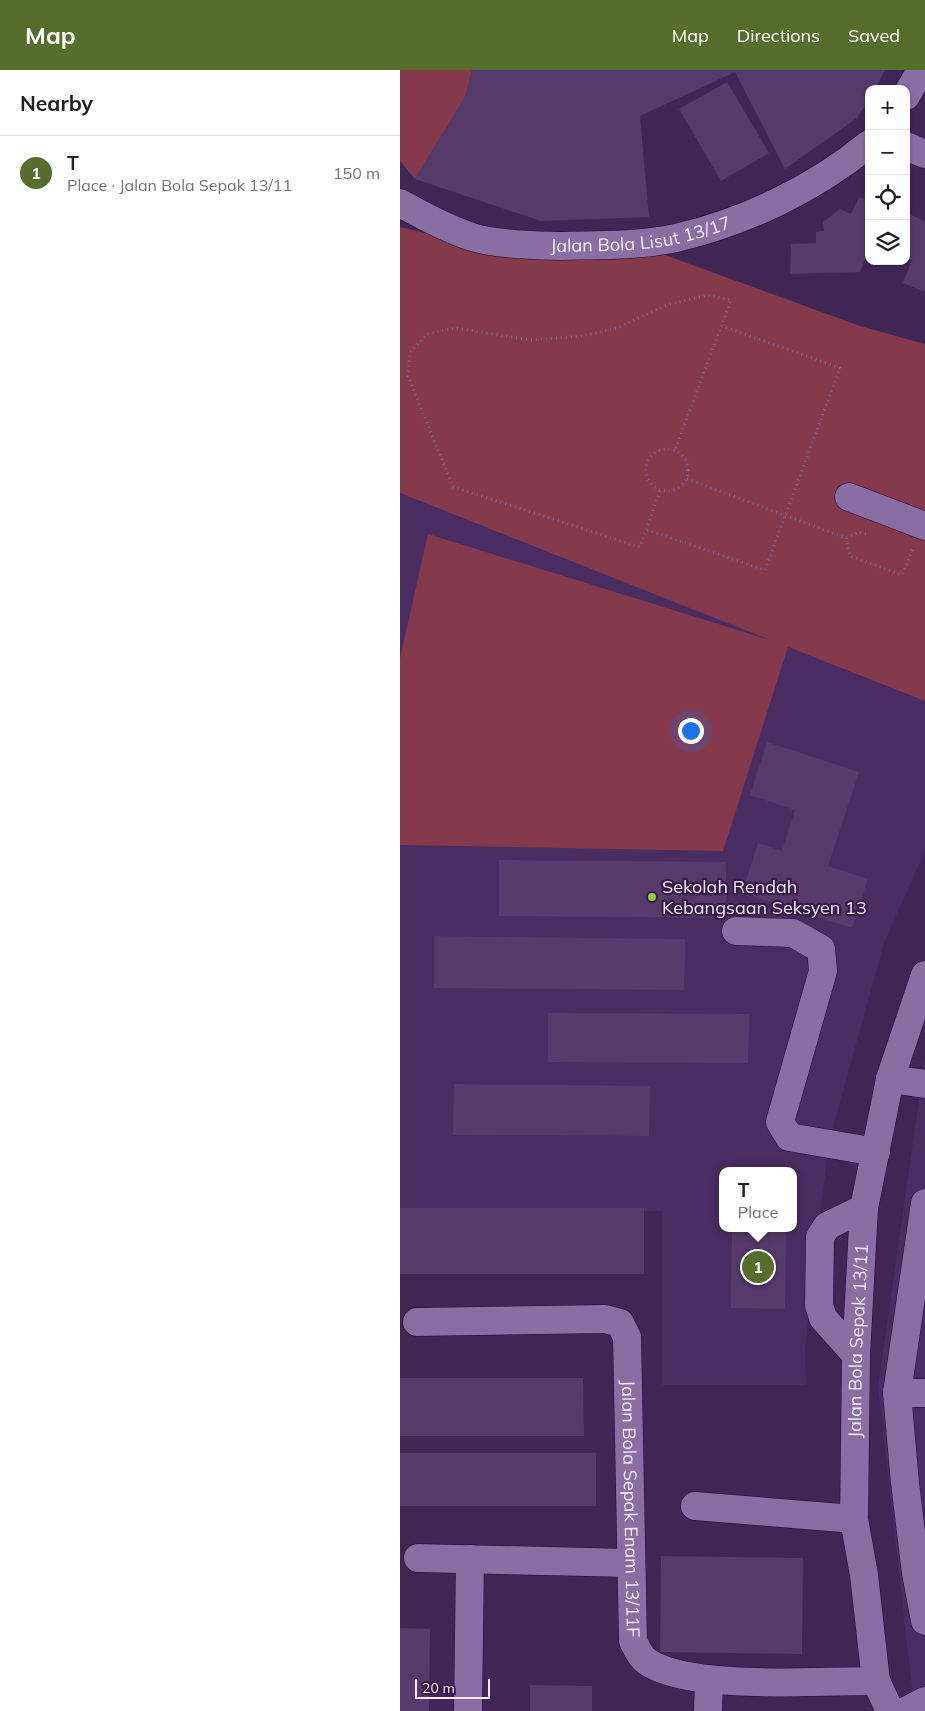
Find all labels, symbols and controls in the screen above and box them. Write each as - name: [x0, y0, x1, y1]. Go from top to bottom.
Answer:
- text: Map: [25, 20, 76, 50]
- text: Map: [672, 24, 709, 47]
- text: Directions: [737, 24, 820, 47]
- text: Saved: [848, 24, 900, 47]
- map controls: [865, 85, 910, 265]
- button: +: [865, 85, 910, 130]
- text: Nearby: [20, 90, 93, 116]
- button: −: [865, 130, 910, 175]
- text: T: [67, 151, 79, 175]
- text: 1: [31, 163, 41, 183]
- text: 150 m: [333, 163, 380, 183]
- text: Place · Jalan Bola Sepak 13/11: [67, 175, 292, 195]
- button: locate: [865, 175, 910, 220]
- street label: Jalan Bola Lisut 13/17: [550, 211, 734, 257]
- button: layers: [865, 220, 910, 265]
- your location: [678, 718, 704, 744]
- place label: Sekolah Rendah Kebangsaan Seksyen 13: [662, 875, 867, 919]
- marker: Sekolah Rendah Kebangsaan Seksyen 13: [646, 891, 658, 903]
- popup: [719, 1167, 797, 1232]
- text: T: [738, 1178, 750, 1202]
- text: Place: [738, 1202, 778, 1222]
- street label: Jalan Bola Sepak 13/11: [843, 1243, 873, 1438]
- pin: 1: [742, 1248, 774, 1286]
- street label: Jalan Bola Sepak Enam 13/11F: [617, 1380, 645, 1638]
- scale bar: [415, 1676, 490, 1699]
- text: 20 m: [422, 1679, 455, 1697]

